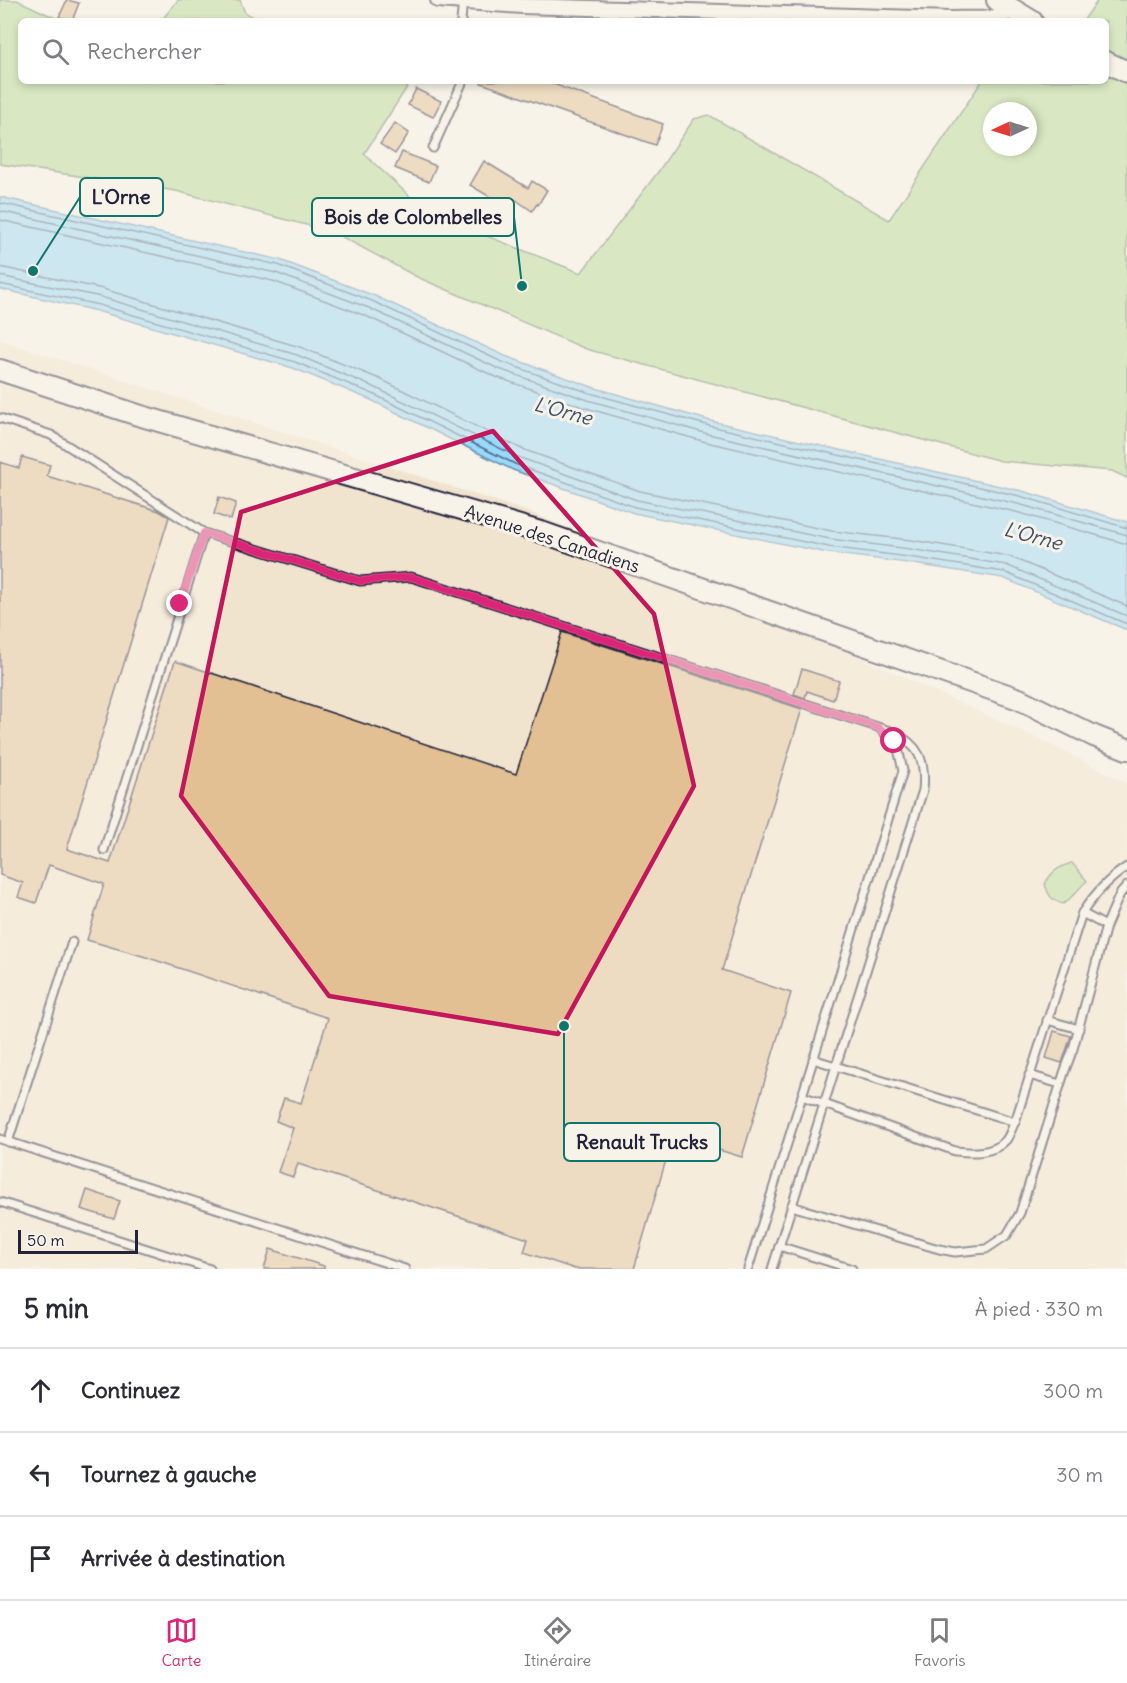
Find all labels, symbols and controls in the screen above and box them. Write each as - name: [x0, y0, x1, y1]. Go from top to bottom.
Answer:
- search box: [18, 18, 1109, 84]
- icon: search: [39, 35, 72, 68]
- text: Rechercher: [87, 37, 202, 65]
- north arrow: [983, 102, 1037, 156]
- callout: L'Orne: [80, 178, 163, 216]
- text: L'Orne: [92, 184, 151, 209]
- callout: Bois de Colombelles: [312, 198, 514, 236]
- text: Bois de Colombelles: [324, 204, 502, 229]
- water label: L'Orne: [531, 391, 596, 431]
- street label: Avenue des Canadiens: [462, 499, 643, 578]
- water label: L'Orne: [1001, 516, 1066, 556]
- route end: [166, 590, 192, 616]
- route start: [880, 727, 906, 753]
- callout: Renault Trucks: [564, 1123, 720, 1161]
- text: Renault Trucks: [576, 1129, 708, 1154]
- scale bar: [18, 1227, 138, 1254]
- text: 50 m: [27, 1230, 65, 1250]
- text: 5 min: [24, 1292, 89, 1325]
- text: À pied · 330 m: [975, 1296, 1103, 1321]
- icon: ahead: [24, 1374, 57, 1407]
- text: Continuez: [81, 1376, 180, 1404]
- text: 300 m: [1043, 1378, 1103, 1403]
- icon: left: [24, 1458, 57, 1491]
- text: Tournez à gauche: [81, 1460, 257, 1488]
- text: 30 m: [1056, 1462, 1103, 1487]
- icon: arrive: [24, 1542, 57, 1575]
- text: Arrivée à destination: [81, 1544, 285, 1572]
- tab: Carte: [161, 1614, 201, 1670]
- tab: Itinéraire: [524, 1614, 591, 1670]
- tab: Favoris: [914, 1614, 966, 1670]

